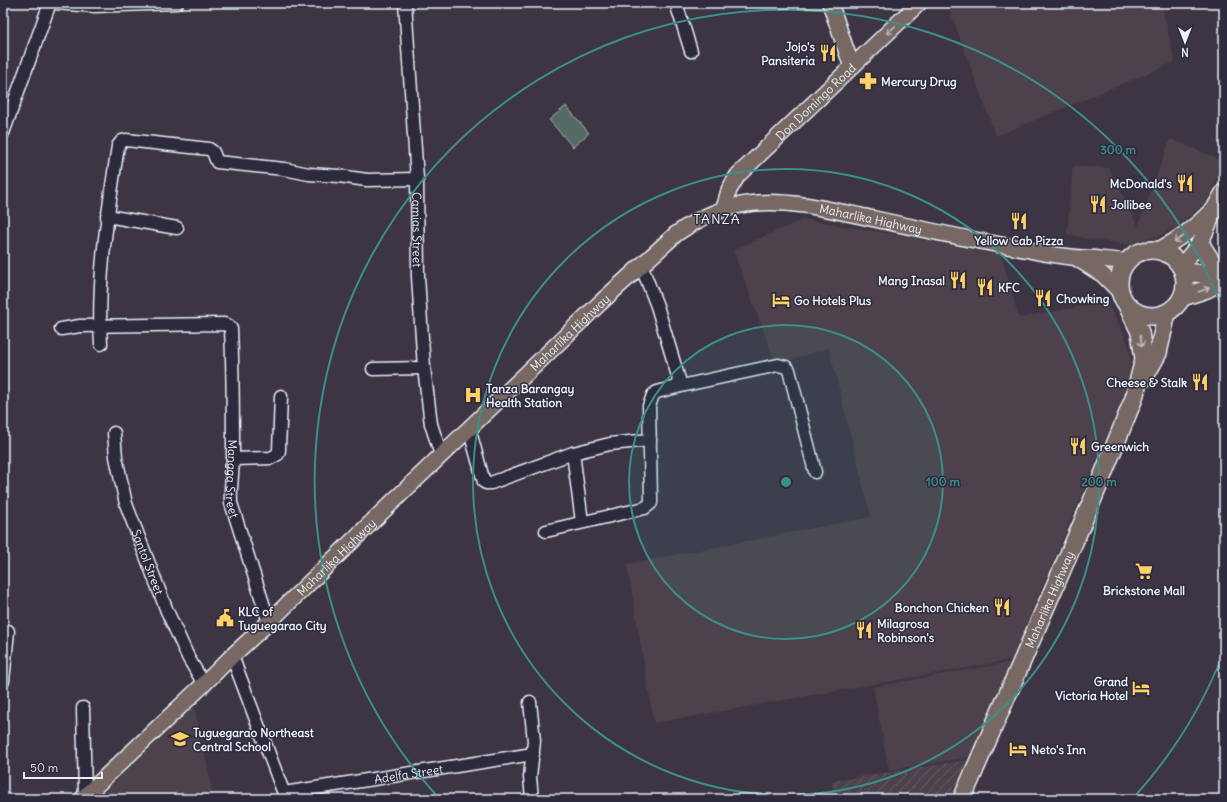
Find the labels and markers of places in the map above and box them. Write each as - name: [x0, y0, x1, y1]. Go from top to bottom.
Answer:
- place label: Jojo's Pansiteria: [761, 39, 816, 68]
- restaurant icon: Jojo's Pansiteria: [818, 43, 838, 63]
- pharmacy icon: Mercury Drug: [858, 71, 878, 91]
- place label: Mercury Drug: [881, 74, 957, 90]
- restaurant icon: McDonald's: [1175, 173, 1195, 193]
- place label: McDonald's: [1110, 176, 1173, 191]
- restaurant icon: Jollibee: [1088, 194, 1108, 214]
- place label: Jollibee: [1111, 197, 1152, 212]
- restaurant icon: Yellow Cab Pizza: [1009, 211, 1029, 231]
- place label: Yellow Cab Pizza: [974, 233, 1064, 248]
- restaurant icon: Mang Inasal: [948, 270, 968, 290]
- place label: Mang Inasal: [878, 273, 945, 289]
- restaurant icon: KFC: [975, 277, 995, 297]
- place label: KFC: [998, 280, 1020, 295]
- restaurant icon: Chowking: [1033, 288, 1053, 308]
- hotel icon: Go Hotels Plus: [771, 290, 791, 310]
- place label: Chowking: [1056, 291, 1110, 307]
- place label: Go Hotels Plus: [794, 293, 872, 308]
- restaurant icon: Cheese & Stalk: [1190, 372, 1210, 392]
- place label: Cheese & Stalk: [1106, 375, 1187, 390]
- place label: Tanza Barangay Health Station: [486, 381, 574, 410]
- hospital icon: Tanza Barangay Health Station: [463, 385, 483, 405]
- restaurant icon: Greenwich: [1068, 436, 1088, 456]
- place label: Greenwich: [1091, 439, 1149, 454]
- centre of rings: [779, 475, 793, 489]
- supermarket icon: Brickstone Mall: [1134, 561, 1154, 581]
- place label: Brickstone Mall: [1103, 583, 1185, 598]
- restaurant icon: Bonchon Chicken: [992, 597, 1012, 617]
- place label: Bonchon Chicken: [895, 600, 989, 615]
- place label: KLC of Tuguegarao City: [238, 604, 327, 634]
- public building icon: KLC of Tuguegarao City: [215, 608, 235, 628]
- place label: Milagrosa Robinson's: [877, 616, 935, 645]
- restaurant icon: Milagrosa Robinson's: [854, 620, 874, 640]
- place label: Grand Victoria Hotel: [1055, 674, 1128, 703]
- hotel icon: Grand Victoria Hotel: [1131, 678, 1151, 698]
- place label: Tuguegarao Northeast Central School: [193, 725, 315, 754]
- school or university icon: Tuguegarao Northeast Central School: [170, 729, 190, 749]
- hotel icon: Neto's Inn: [1008, 739, 1028, 759]
- place label: Neto's Inn: [1031, 742, 1086, 757]

